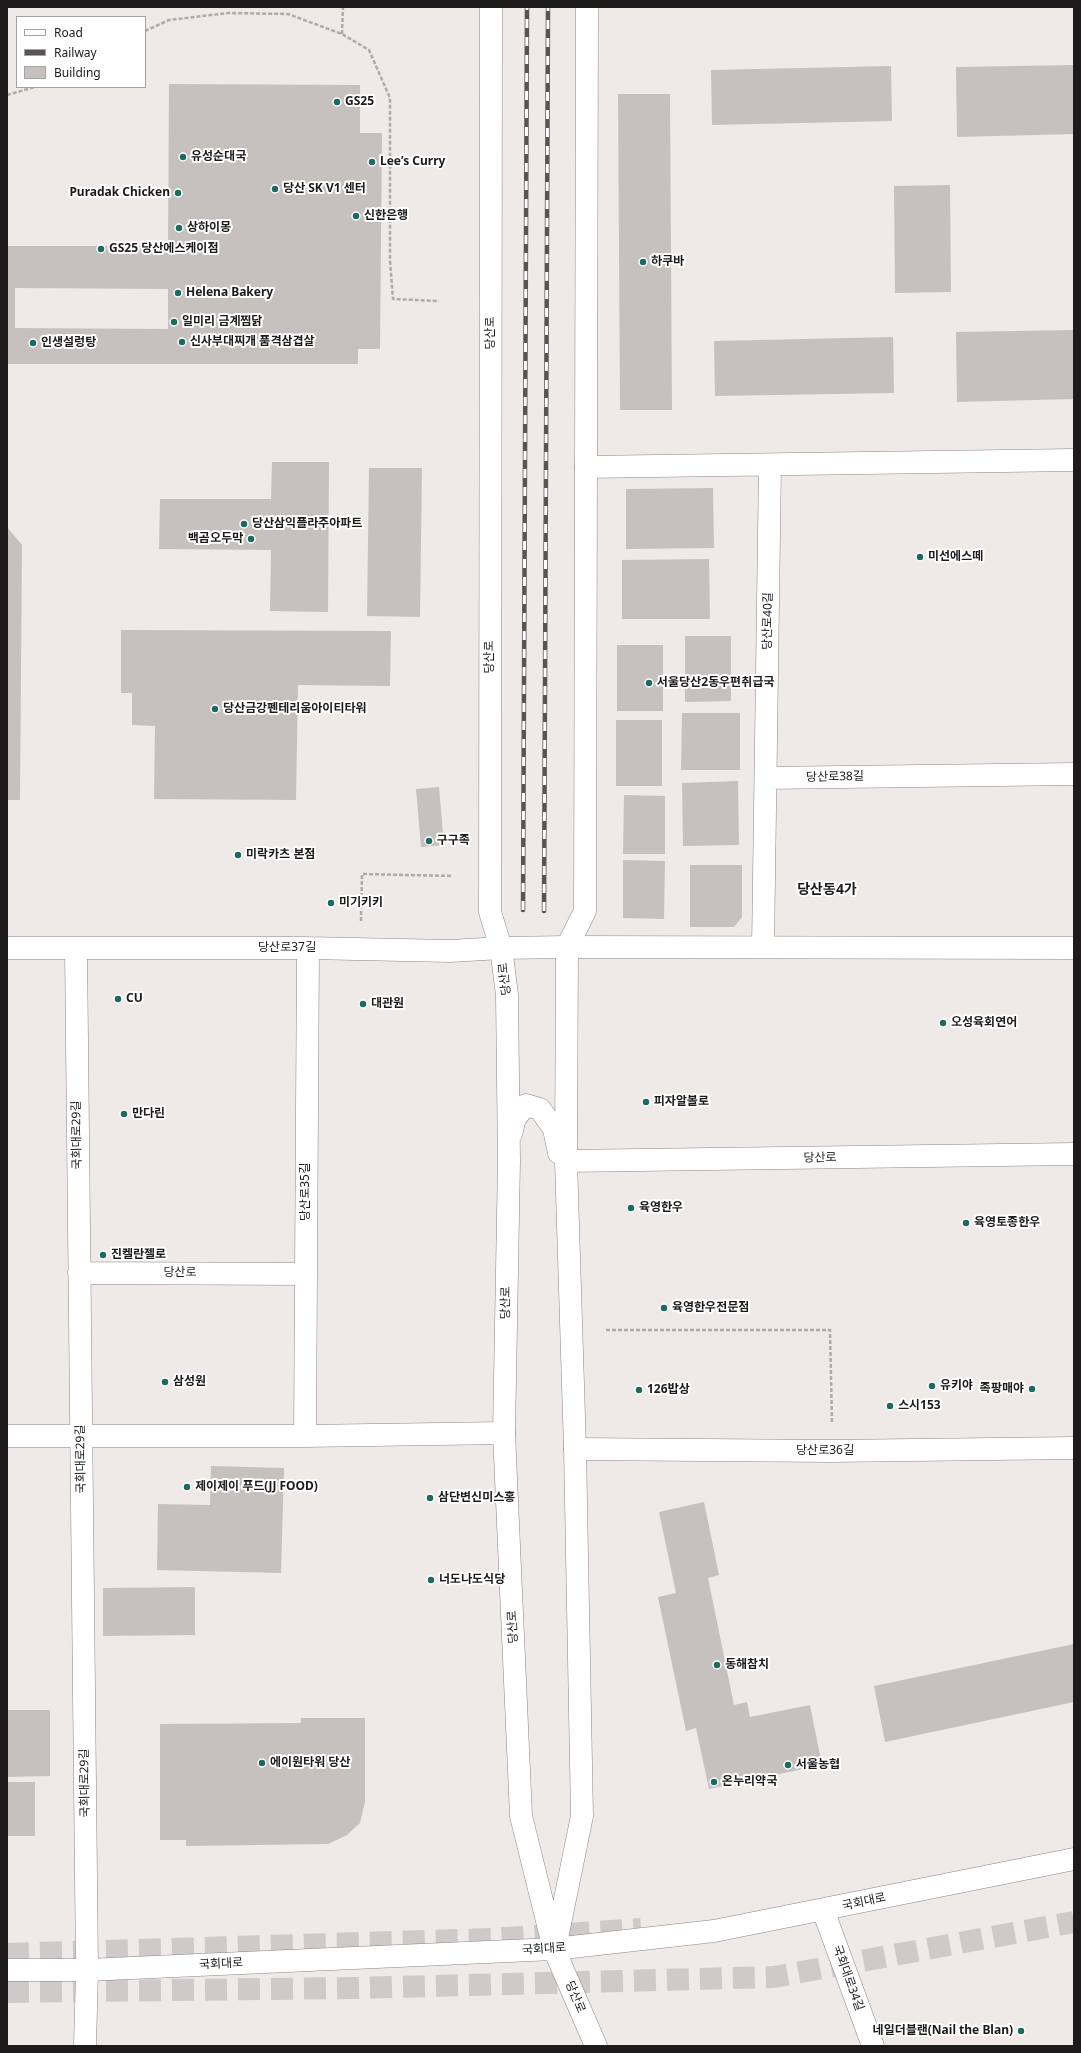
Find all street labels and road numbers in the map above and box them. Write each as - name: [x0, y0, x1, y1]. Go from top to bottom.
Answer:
- street label: 당산로: [484, 316, 498, 350]
- street label: 당산로40길: [760, 592, 776, 650]
- street label: 당산로: [483, 640, 497, 674]
- street label: 당산로38길: [806, 769, 864, 785]
- street label: 당산로37길: [258, 941, 316, 955]
- street label: 당산로: [496, 962, 514, 996]
- street label: 국회대로29길: [69, 1100, 85, 1170]
- street label: 당산로: [803, 1151, 837, 1165]
- street label: 당산로35길: [299, 1163, 313, 1221]
- street label: 당산로: [163, 1266, 197, 1280]
- street label: 당산로: [499, 1286, 513, 1320]
- street label: 국회대로29길: [73, 1424, 89, 1494]
- street label: 당산로36길: [796, 1444, 854, 1458]
- street label: 당산로: [505, 1610, 521, 1644]
- street label: 국회대로29길: [77, 1748, 93, 1818]
- street label: 국회대로: [841, 1890, 887, 1914]
- street label: 국회대로: [521, 1940, 567, 1958]
- street label: 국회대로34길: [829, 1943, 867, 2013]
- street label: 국회대로: [199, 1956, 243, 1972]
- street label: 당산로: [562, 1979, 588, 2015]

